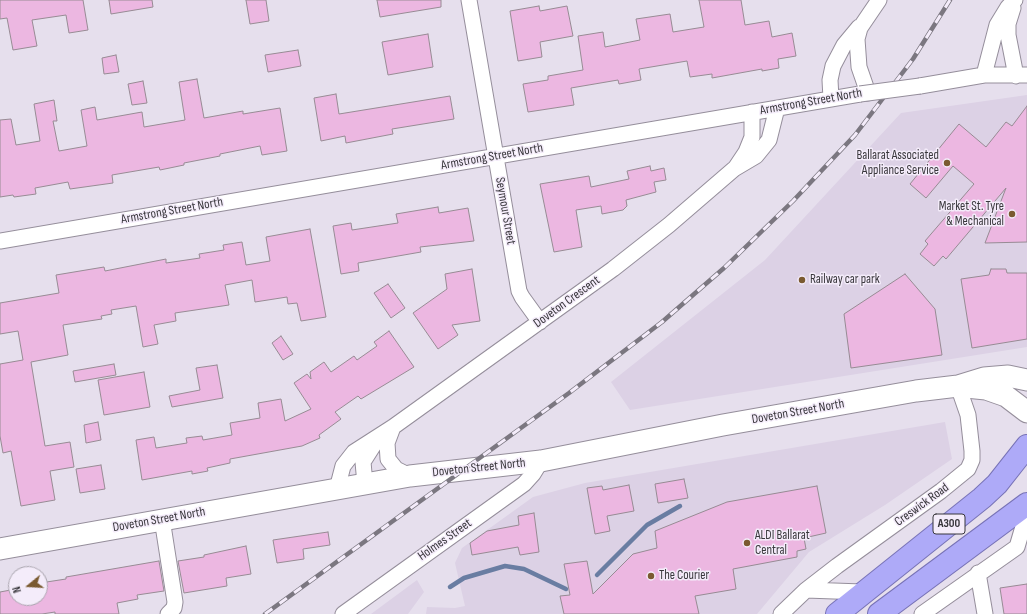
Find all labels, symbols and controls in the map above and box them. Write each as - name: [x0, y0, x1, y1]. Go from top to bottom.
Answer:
- street label: Armstrong Street North: [759, 85, 863, 119]
- street label: Armstrong Street North: [440, 140, 544, 174]
- place label: Ballarat Associated Appliance Service: [856, 148, 939, 179]
- marker: Ballarat Associated Appliance Service: [942, 158, 952, 168]
- street label: Seymour Street: [491, 176, 519, 246]
- street label: Armstrong Street North: [120, 194, 224, 228]
- place label: Market St. Tyre & Mechanical: [939, 199, 1004, 230]
- marker: Market St. Tyre & Mechanical: [1007, 209, 1017, 219]
- place label: Railway car park: [810, 272, 880, 288]
- street label: Doveton Crescent: [531, 273, 603, 331]
- marker: Railway car park: [797, 275, 807, 285]
- street label: Doveton Street North: [751, 396, 845, 428]
- street label: Doveton Street North: [432, 455, 526, 481]
- street label: Creswick Road: [892, 480, 952, 530]
- street label: Doveton Street North: [112, 504, 206, 536]
- road number: A300: [933, 514, 965, 534]
- street label: Holmes Street: [415, 516, 475, 564]
- place label: ALDI Ballarat Central: [755, 528, 810, 559]
- marker: ALDI Ballarat Central: [742, 538, 752, 548]
- north arrow: [8, 566, 48, 606]
- place label: The Courier: [659, 568, 709, 584]
- marker: The Courier: [646, 571, 656, 581]
- text: N: [10, 585, 24, 594]

